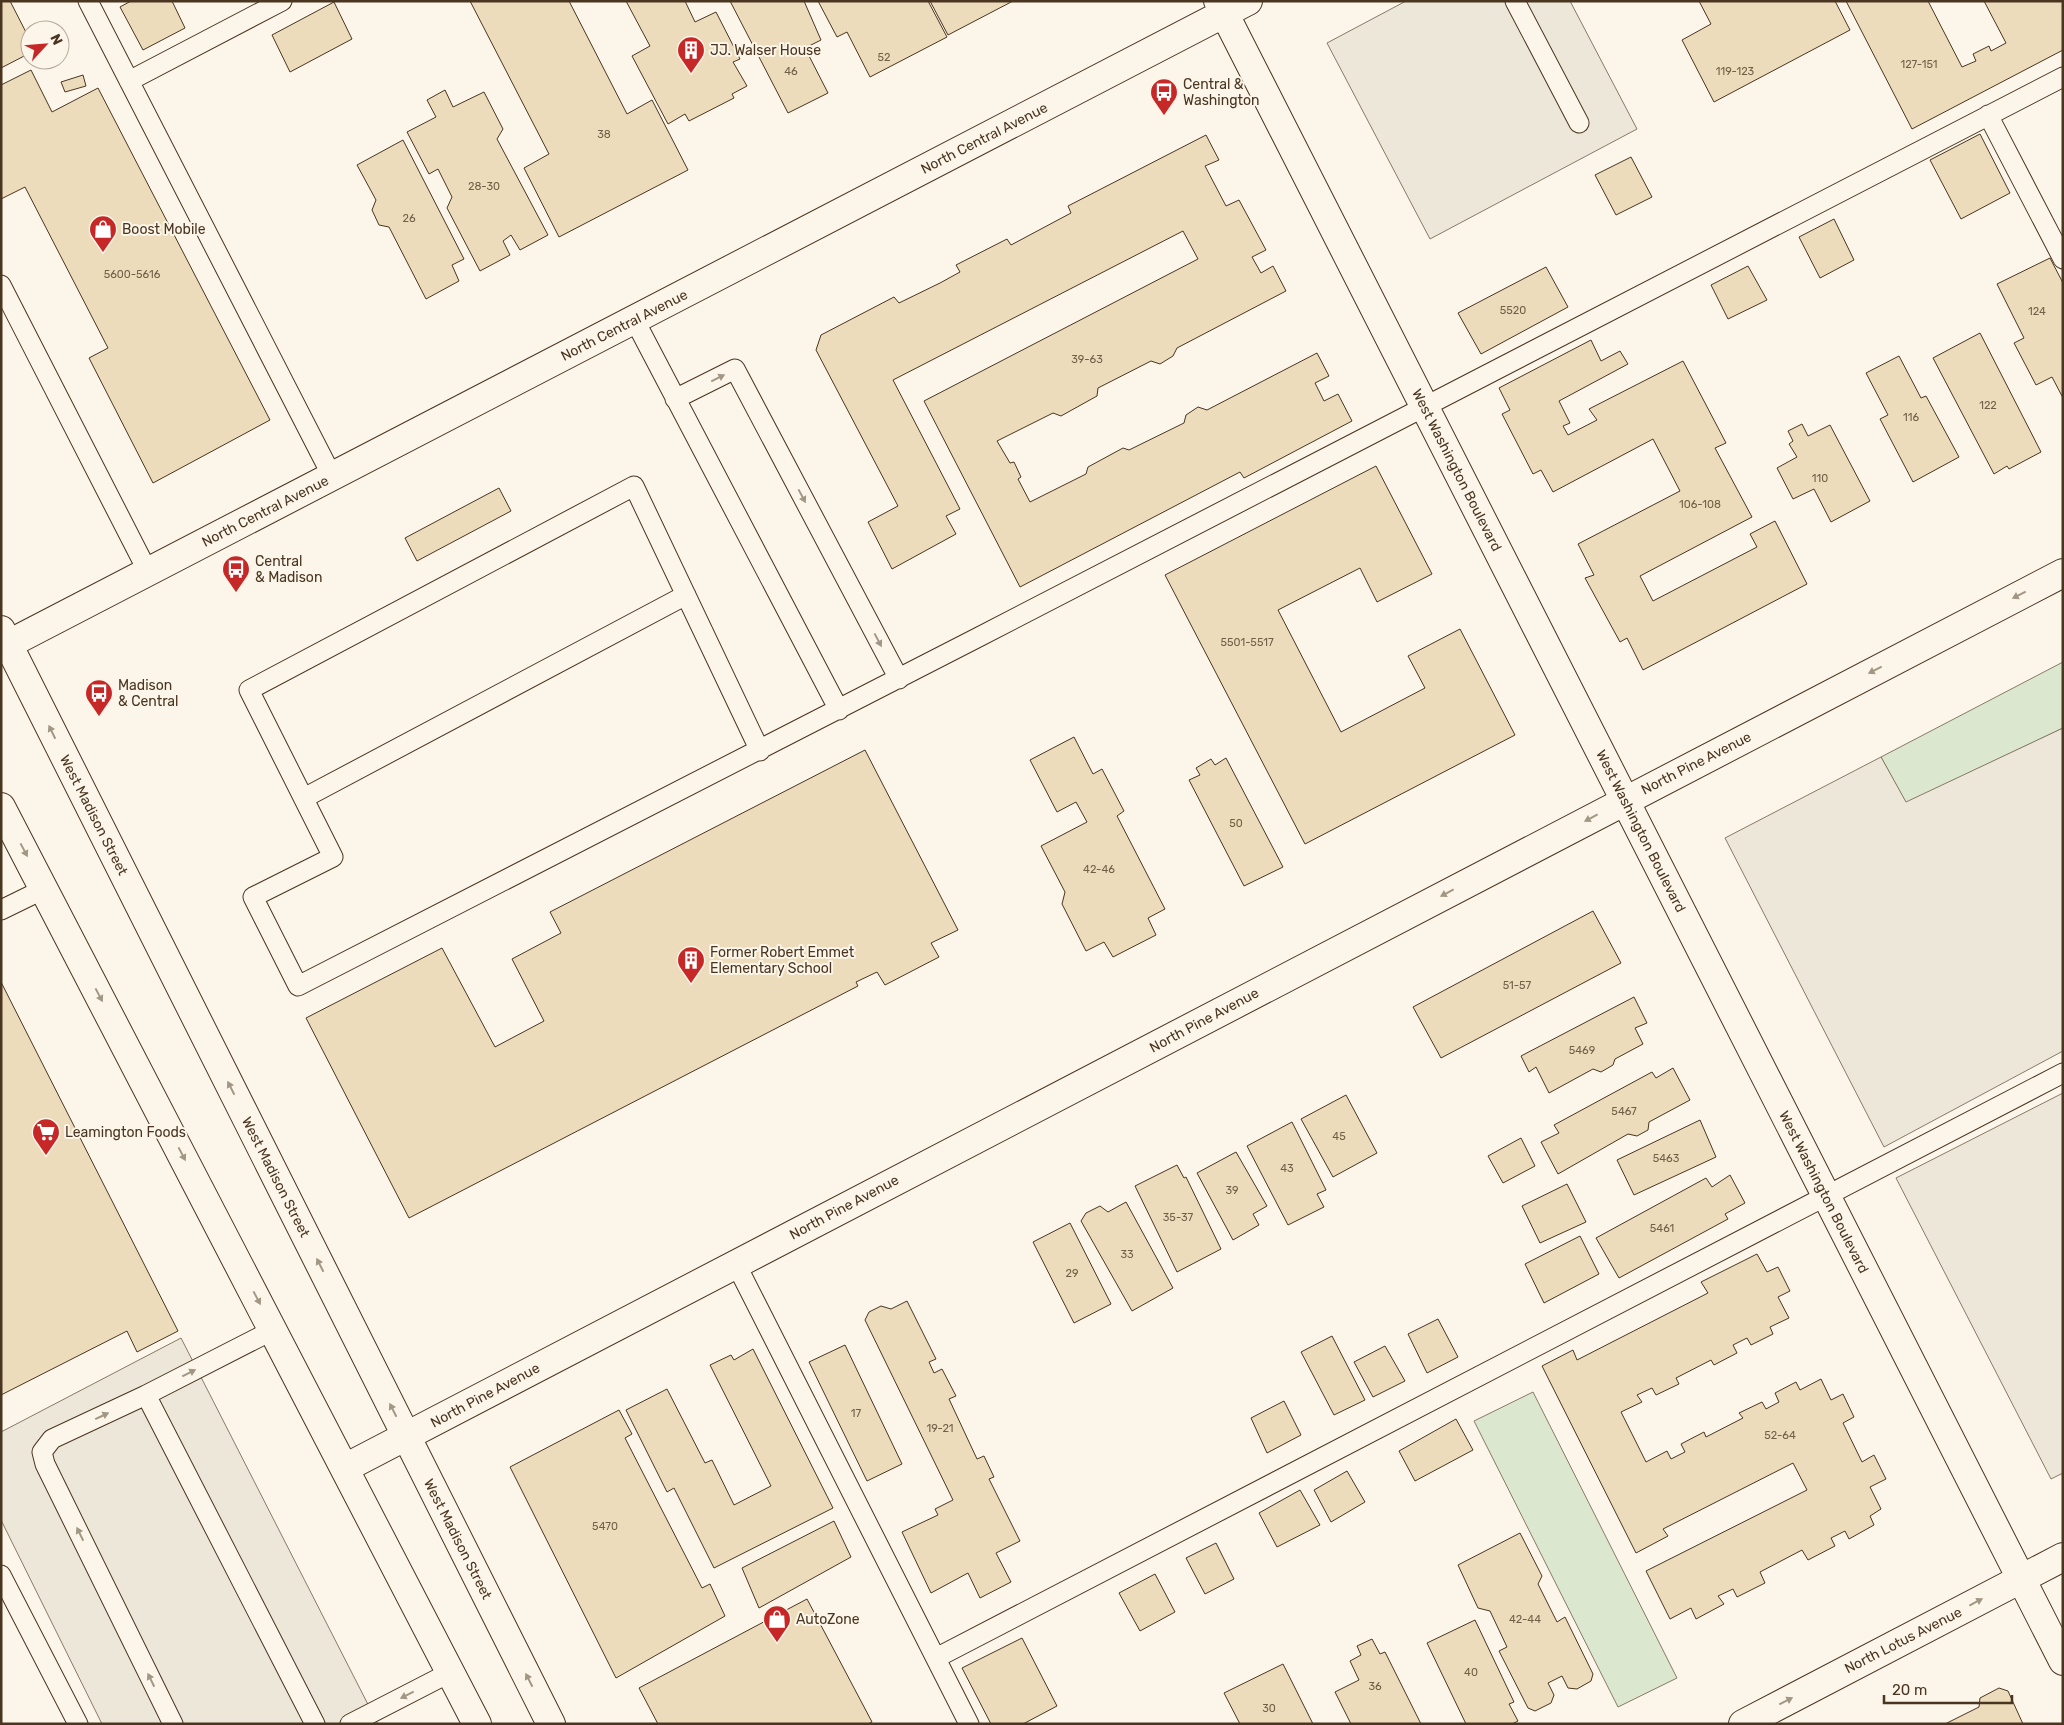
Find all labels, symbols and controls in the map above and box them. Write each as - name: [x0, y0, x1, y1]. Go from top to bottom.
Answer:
- north arrow: [20, 20, 70, 70]
- text: N: [46, 31, 66, 48]
- building icon: JJ. Walser House: [676, 35, 706, 74]
- place label: JJ. Walser House: [710, 42, 821, 59]
- house number: 52: [878, 51, 891, 64]
- house number: 127-151: [1900, 58, 1938, 71]
- house number: 46: [784, 65, 798, 78]
- house number: 119-123: [1716, 65, 1755, 78]
- place label: Central & Washington: [1183, 76, 1260, 109]
- bus stop icon: Central & Washington: [1149, 77, 1179, 116]
- street label: North Central Avenue: [918, 99, 1051, 178]
- house number: 38: [597, 128, 611, 141]
- house number: 28-30: [468, 180, 500, 193]
- house number: 26: [402, 212, 416, 225]
- shop icon: Boost Mobile: [88, 214, 118, 253]
- place label: Boost Mobile: [122, 221, 206, 238]
- house number: 5600-5616: [104, 268, 161, 281]
- street label: North Central Avenue: [558, 286, 691, 365]
- house number: 5520: [1500, 304, 1526, 317]
- house number: 124: [2028, 305, 2046, 318]
- house number: 39-63: [1071, 353, 1103, 366]
- one-way arrow: [711, 373, 725, 381]
- street label: West Washington Boulevard: [1408, 386, 1505, 554]
- house number: 122: [1979, 399, 1997, 412]
- house number: 116: [1903, 411, 1919, 424]
- street label: North Central Avenue: [199, 472, 332, 551]
- house number: 110: [1812, 472, 1828, 485]
- one-way arrow: [798, 489, 806, 504]
- house number: 106-108: [1679, 498, 1721, 511]
- place label: Central & Madison: [255, 553, 322, 586]
- bus stop icon: Central & Madison: [221, 554, 251, 593]
- one-way arrow: [2012, 591, 2027, 599]
- one-way arrow: [874, 633, 883, 647]
- house number: 5501-5517: [1220, 636, 1274, 649]
- one-way arrow: [1868, 666, 1883, 674]
- place label: Madison & Central: [118, 677, 179, 710]
- bus stop icon: Madison & Central: [84, 678, 114, 717]
- one-way arrow: [48, 725, 56, 739]
- street label: North Pine Avenue: [1638, 728, 1754, 799]
- street label: West Washington Boulevard: [1592, 747, 1689, 915]
- street label: West Madison Street: [56, 752, 132, 879]
- one-way arrow: [1584, 814, 1599, 822]
- house number: 50: [1229, 817, 1243, 830]
- one-way arrow: [20, 843, 28, 858]
- house number: 42-46: [1083, 863, 1115, 876]
- one-way arrow: [1440, 889, 1455, 897]
- place label: Former Robert Emmet Elementary School: [710, 944, 855, 977]
- building icon: Former Robert Emmet Elementary School: [676, 945, 706, 984]
- house number: 51-57: [1503, 979, 1532, 992]
- street label: North Pine Avenue: [1147, 984, 1262, 1056]
- one-way arrow: [95, 987, 103, 1002]
- house number: 5469: [1569, 1044, 1595, 1057]
- one-way arrow: [227, 1081, 235, 1096]
- house number: 5467: [1611, 1105, 1637, 1118]
- street label: West Washington Boulevard: [1775, 1108, 1872, 1276]
- street label: West Madison Street: [238, 1114, 314, 1241]
- supermarket icon: Leamington Foods: [31, 1117, 61, 1156]
- place label: Leamington Foods: [65, 1124, 186, 1141]
- house number: 45: [1332, 1130, 1346, 1143]
- one-way arrow: [178, 1147, 186, 1162]
- house number: 5463: [1653, 1152, 1680, 1165]
- house number: 43: [1280, 1162, 1294, 1175]
- street label: North Pine Avenue: [787, 1171, 902, 1243]
- house number: 39: [1225, 1184, 1239, 1197]
- house number: 35-37: [1163, 1211, 1194, 1224]
- house number: 5461: [1650, 1222, 1674, 1235]
- house number: 33: [1120, 1248, 1134, 1261]
- one-way arrow: [316, 1258, 324, 1272]
- house number: 29: [1066, 1267, 1078, 1280]
- one-way arrow: [253, 1291, 261, 1306]
- street label: North Pine Avenue: [428, 1359, 543, 1431]
- one-way arrow: [182, 1369, 197, 1377]
- one-way arrow: [389, 1403, 397, 1417]
- house number: 17: [851, 1407, 862, 1420]
- one-way arrow: [95, 1411, 109, 1419]
- house number: 19-21: [926, 1422, 954, 1435]
- house number: 52-64: [1764, 1429, 1796, 1442]
- street label: West Madison Street: [420, 1476, 496, 1603]
- house number: 5470: [592, 1520, 618, 1533]
- one-way arrow: [75, 1527, 83, 1541]
- one-way arrow: [1969, 1598, 1984, 1606]
- street label: North Lotus Avenue: [1842, 1603, 1965, 1677]
- shop icon: AutoZone: [762, 1604, 792, 1643]
- place label: AutoZone: [796, 1611, 860, 1628]
- house number: 42-44: [1509, 1613, 1541, 1626]
- house number: 40: [1464, 1666, 1478, 1679]
- scale bar: [1884, 1672, 2012, 1704]
- one-way arrow: [147, 1673, 155, 1687]
- one-way arrow: [525, 1673, 533, 1687]
- house number: 36: [1368, 1680, 1382, 1693]
- text: 20 m: [1892, 1681, 1927, 1699]
- one-way arrow: [400, 1691, 414, 1699]
- one-way arrow: [1779, 1697, 1793, 1705]
- house number: 30: [1262, 1702, 1276, 1715]

